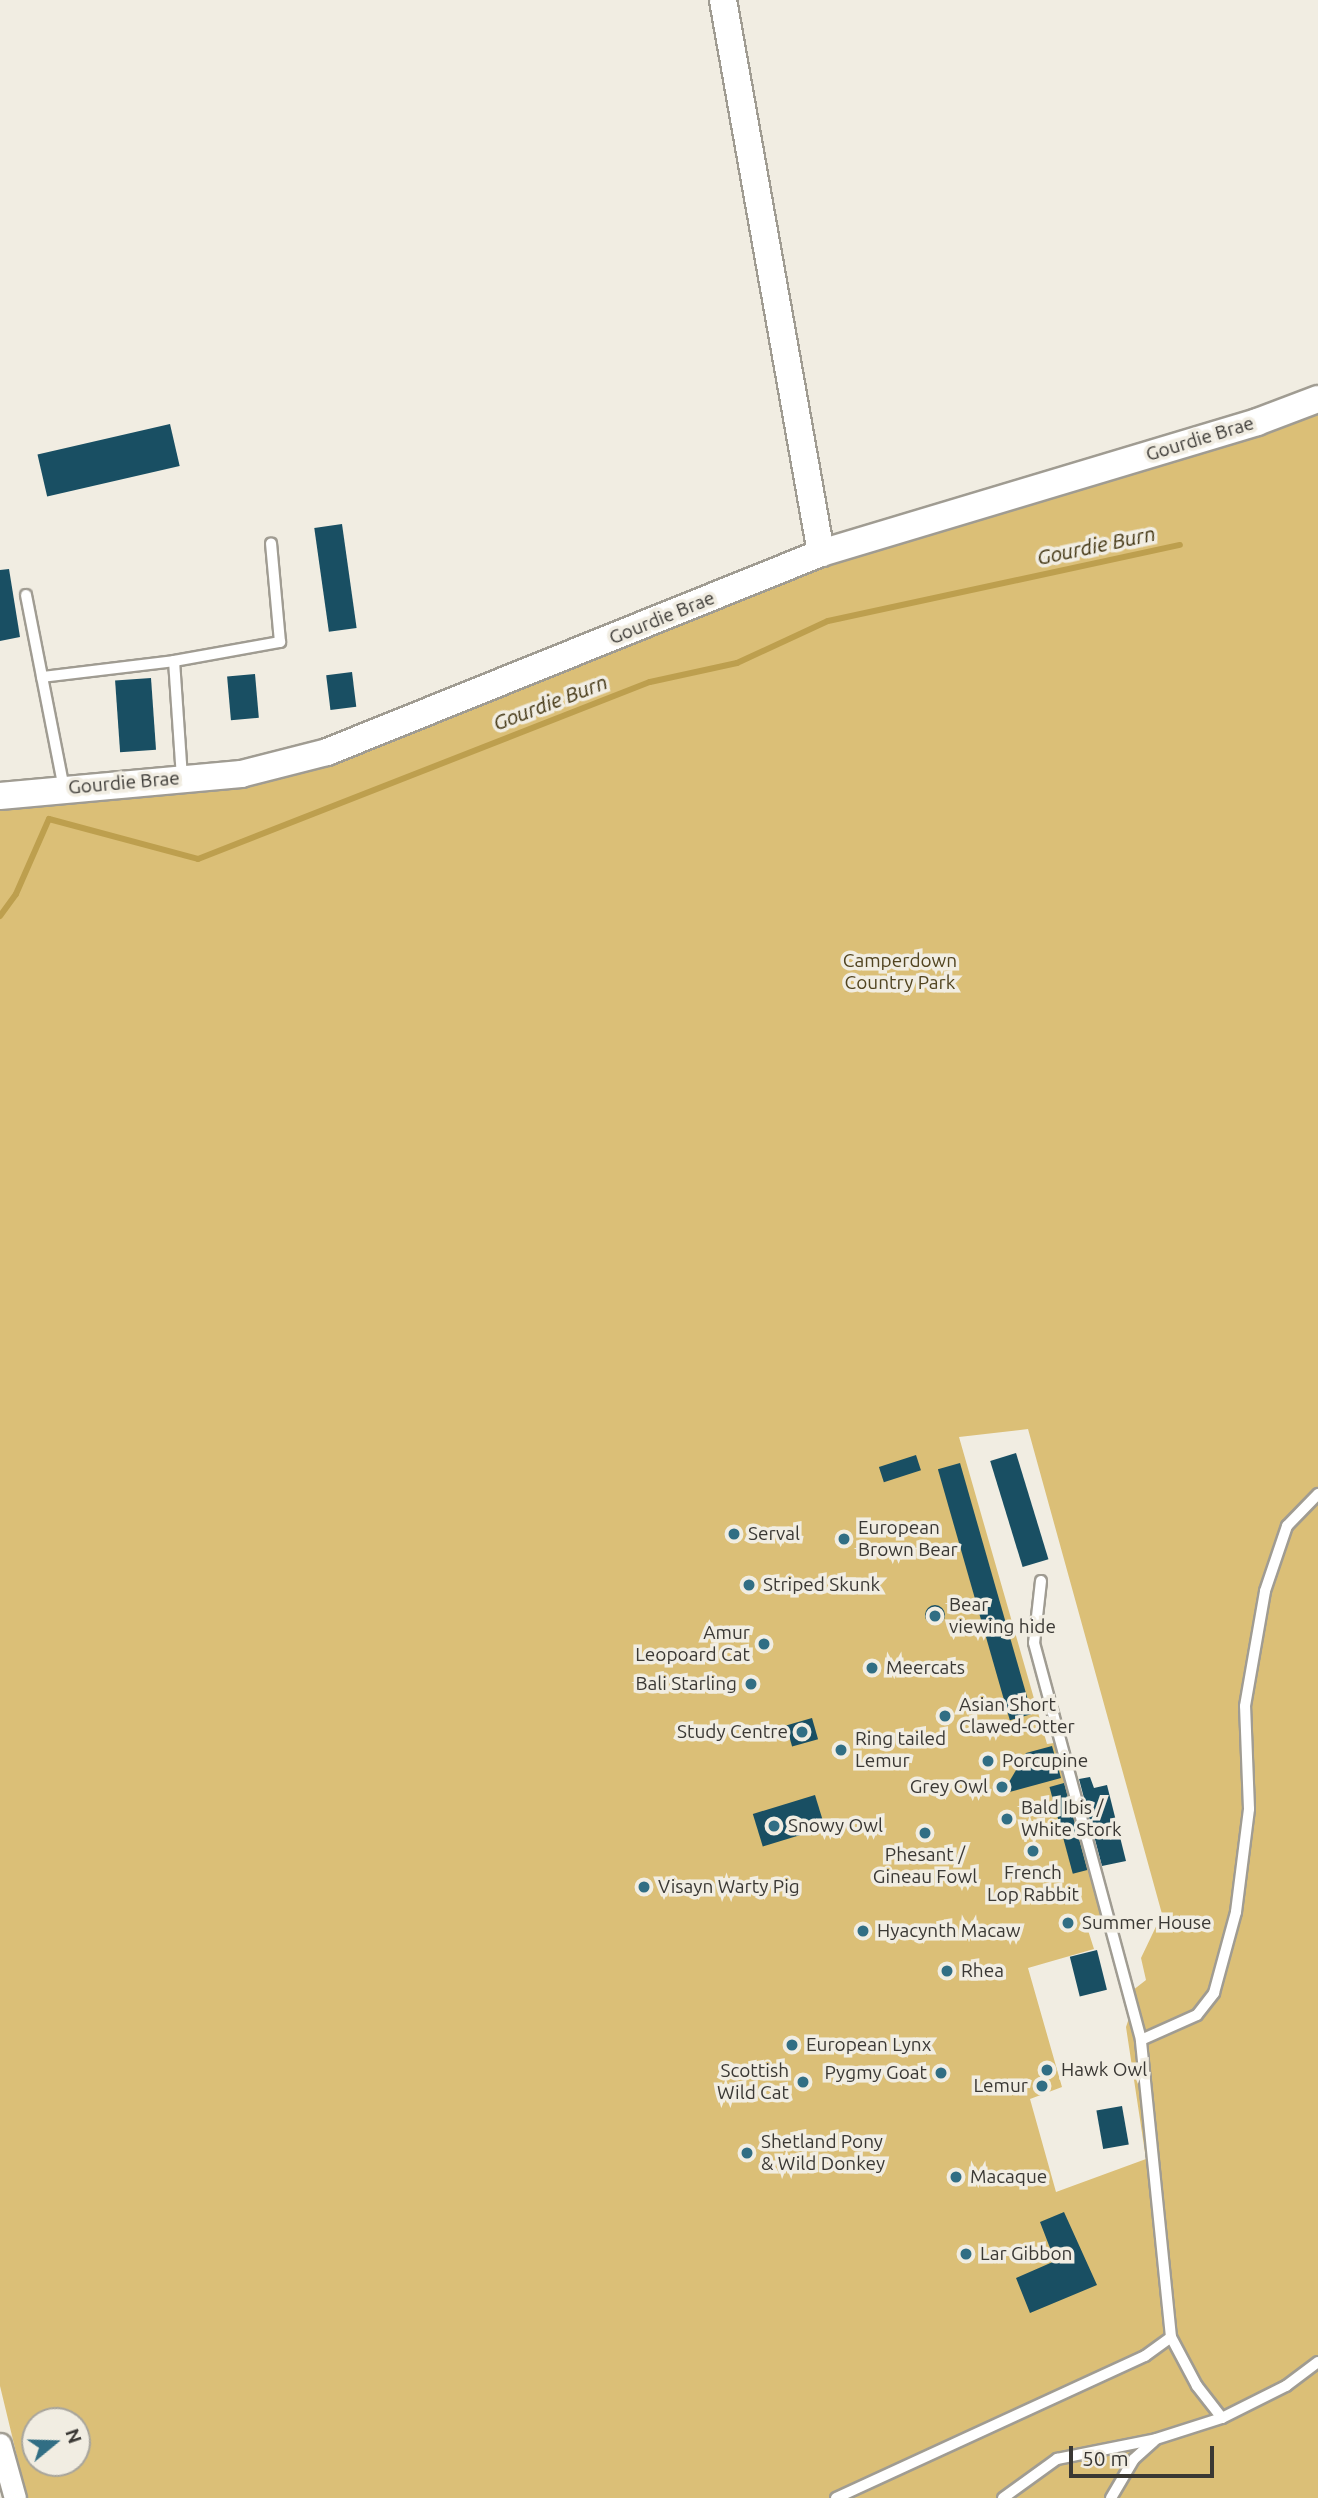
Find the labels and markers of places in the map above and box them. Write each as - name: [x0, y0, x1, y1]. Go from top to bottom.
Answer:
- place label: European Brown Bear: [858, 1517, 958, 1561]
- place label: Serval: [748, 1523, 800, 1545]
- marker: Serval: [726, 1526, 742, 1542]
- marker: European Brown Bear: [836, 1531, 852, 1547]
- place label: Striped Skunk: [763, 1574, 880, 1596]
- marker: Striped Skunk: [741, 1577, 757, 1593]
- place label: Bear viewing hide: [949, 1594, 1056, 1638]
- marker: Bear viewing hide: [927, 1608, 943, 1624]
- place label: Amur Leopoard Cat: [635, 1622, 750, 1666]
- marker: Amur Leopoard Cat: [756, 1636, 772, 1652]
- place label: Meercats: [886, 1657, 965, 1679]
- marker: Meercats: [864, 1660, 880, 1676]
- place label: Bali Starling: [636, 1673, 737, 1695]
- marker: Bali Starling: [743, 1676, 759, 1692]
- place label: Asian Short Clawed-Otter: [959, 1694, 1075, 1738]
- marker: Asian Short Clawed-Otter: [937, 1708, 953, 1724]
- place label: Study Centre: [677, 1721, 788, 1743]
- marker: Study Centre: [794, 1724, 810, 1740]
- place label: Ring tailed Lemur: [855, 1728, 946, 1772]
- marker: Ring tailed Lemur: [833, 1742, 849, 1758]
- place label: Porcupine: [1002, 1750, 1088, 1772]
- marker: Porcupine: [980, 1753, 996, 1769]
- place label: Grey Owl: [910, 1776, 988, 1798]
- marker: Grey Owl: [994, 1779, 1010, 1795]
- place label: Bald Ibis / White Stork: [1021, 1797, 1122, 1841]
- marker: Bald Ibis / White Stork: [999, 1811, 1015, 1827]
- place label: Snowy Owl: [788, 1815, 883, 1837]
- marker: Snowy Owl: [766, 1818, 782, 1834]
- marker: Phesant / Gineau Fowl: [917, 1825, 933, 1841]
- marker: French Lop Rabbit: [1025, 1843, 1041, 1859]
- place label: Phesant / Gineau Fowl: [873, 1844, 977, 1888]
- place label: French Lop Rabbit: [987, 1862, 1079, 1906]
- place label: Visayn Warty Pig: [658, 1876, 800, 1898]
- marker: Visayn Warty Pig: [636, 1879, 652, 1895]
- place label: Summer House: [1082, 1912, 1212, 1934]
- marker: Summer House: [1060, 1915, 1076, 1931]
- place label: Hyacynth Macaw: [877, 1920, 1020, 1942]
- marker: Hyacynth Macaw: [855, 1923, 871, 1939]
- place label: Rhea: [961, 1960, 1004, 1982]
- marker: Rhea: [939, 1963, 955, 1979]
- place label: European Lynx: [806, 2034, 931, 2056]
- marker: European Lynx: [784, 2037, 800, 2053]
- place label: Hawk Owl: [1061, 2059, 1147, 2081]
- place label: Scottish Wild Cat: [717, 2060, 789, 2104]
- place label: Pygmy Goat: [825, 2062, 927, 2084]
- marker: Hawk Owl: [1039, 2062, 1055, 2078]
- marker: Pygmy Goat: [933, 2065, 949, 2081]
- marker: Scottish Wild Cat: [795, 2074, 811, 2090]
- place label: Lemur: [973, 2075, 1028, 2097]
- marker: Lemur: [1034, 2078, 1050, 2094]
- place label: Shetland Pony & Wild Donkey: [761, 2131, 885, 2175]
- marker: Shetland Pony & Wild Donkey: [739, 2145, 755, 2161]
- place label: Macaque: [970, 2166, 1047, 2188]
- marker: Macaque: [948, 2169, 964, 2185]
- place label: Lar Gibbon: [980, 2243, 1072, 2265]
- marker: Lar Gibbon: [958, 2246, 974, 2262]

